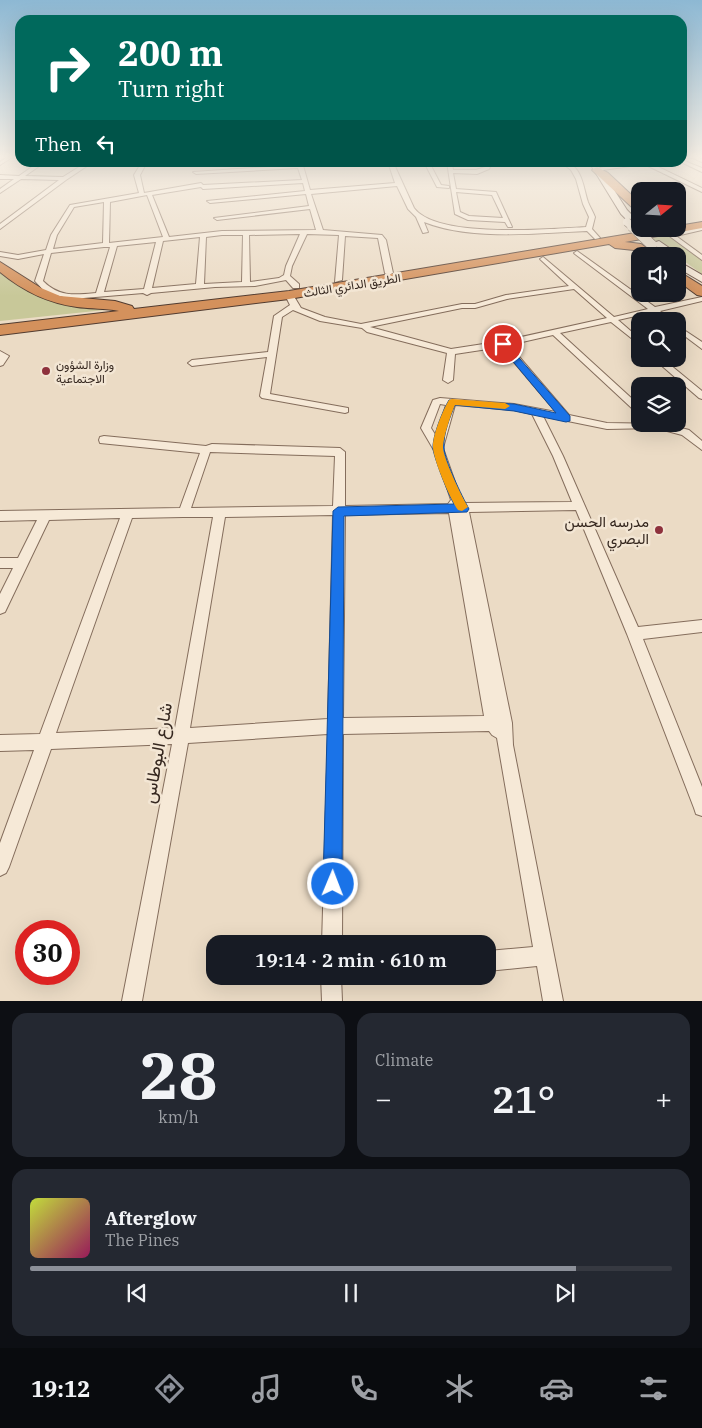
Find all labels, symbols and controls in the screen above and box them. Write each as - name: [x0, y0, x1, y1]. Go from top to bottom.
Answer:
- text: 200 m: [118, 30, 223, 76]
- icon: right: [35, 35, 100, 100]
- text: Turn right: [118, 74, 225, 103]
- icon: left: [92, 130, 120, 158]
- text: Then: [35, 132, 82, 156]
- north arrow: [631, 182, 686, 238]
- map controls: [631, 182, 686, 432]
- button: sound: [631, 247, 686, 302]
- street label: الطريق الدائري الثالث: [302, 270, 402, 303]
- button: search: [631, 312, 686, 367]
- pin: [482, 323, 524, 365]
- icon: arrive: [489, 330, 517, 358]
- place label: وزارة الشؤون الاجتماعية: [56, 357, 114, 386]
- marker: وزارة الشؤون الاجتماعية: [40, 365, 52, 377]
- button: layers: [631, 377, 686, 432]
- place label: مدرسه الحسن البصري: [564, 512, 649, 552]
- marker: مدرسه الحسن البصري: [653, 524, 665, 536]
- street label: شارع البوطاس: [137, 701, 178, 805]
- position arrow: [306, 857, 358, 909]
- speed limit sign: 30: [15, 920, 80, 985]
- text: 19:14 · 2 min · 610 m: [255, 948, 447, 972]
- text: 28: [139, 1032, 218, 1117]
- text: Climate: [375, 1050, 433, 1070]
- text: 21°: [492, 1074, 555, 1123]
- text: −: [375, 1080, 392, 1117]
- text: +: [655, 1080, 672, 1117]
- text: km/h: [158, 1107, 199, 1127]
- text: Afterglow: [105, 1206, 197, 1230]
- text: The Pines: [105, 1230, 179, 1250]
- icon: previous: [123, 1279, 151, 1307]
- icon: pause: [337, 1279, 365, 1307]
- icon: next: [551, 1279, 579, 1307]
- icon: directions: [152, 1371, 187, 1406]
- icon: music: [249, 1371, 284, 1406]
- icon: phone: [346, 1371, 381, 1406]
- icon: climate: [442, 1371, 477, 1406]
- icon: car: [539, 1371, 574, 1406]
- icon: filters: [636, 1371, 671, 1406]
- text: 19:12: [31, 1374, 90, 1403]

